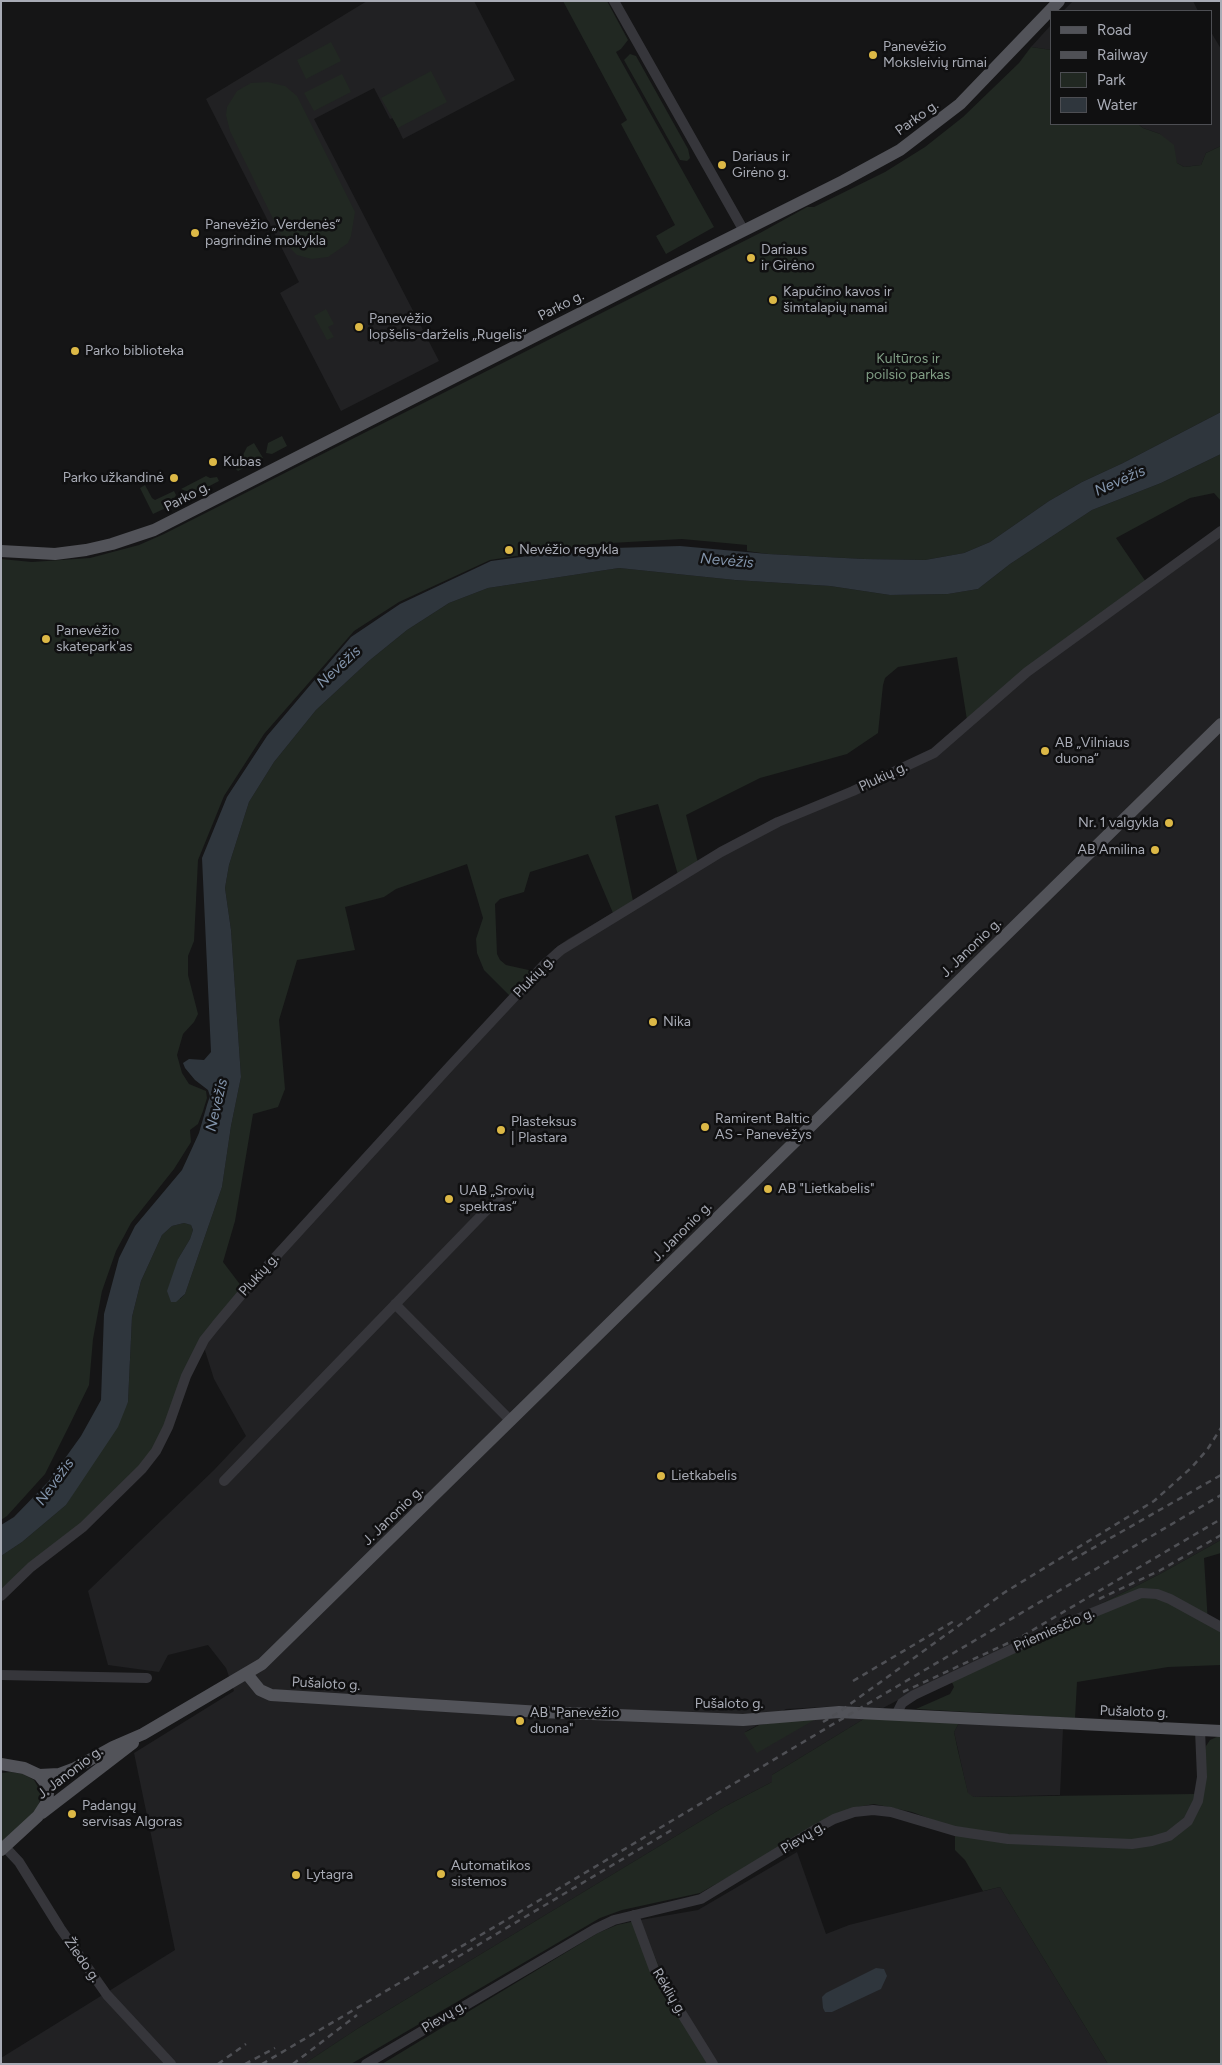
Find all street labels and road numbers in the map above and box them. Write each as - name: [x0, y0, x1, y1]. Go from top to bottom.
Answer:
- street label: Parko g.: [892, 97, 942, 139]
- street label: Parko g.: [535, 287, 587, 325]
- street label: Parko g.: [161, 478, 213, 516]
- street label: Plukių g.: [856, 759, 910, 795]
- street label: J. Janonio g.: [937, 915, 1005, 981]
- street label: Plukių g.: [510, 953, 558, 1001]
- street label: J. Janonio g.: [649, 1199, 715, 1265]
- street label: Plukių g.: [236, 1250, 282, 1300]
- street label: J. Janonio g.: [359, 1483, 427, 1549]
- street label: Priemiesčio g.: [1011, 1605, 1097, 1655]
- street label: Pušaloto g.: [291, 1674, 361, 1694]
- street label: Pušaloto g.: [695, 1696, 763, 1712]
- street label: Pušaloto g.: [1099, 1702, 1169, 1722]
- street label: J. Janonio g.: [34, 1743, 106, 1803]
- street label: Pievų g.: [778, 1818, 828, 1858]
- street label: Žiedo g.: [61, 1934, 103, 1986]
- street label: Rėklių g.: [648, 1965, 690, 2019]
- street label: Pievų g.: [419, 1997, 469, 2037]

